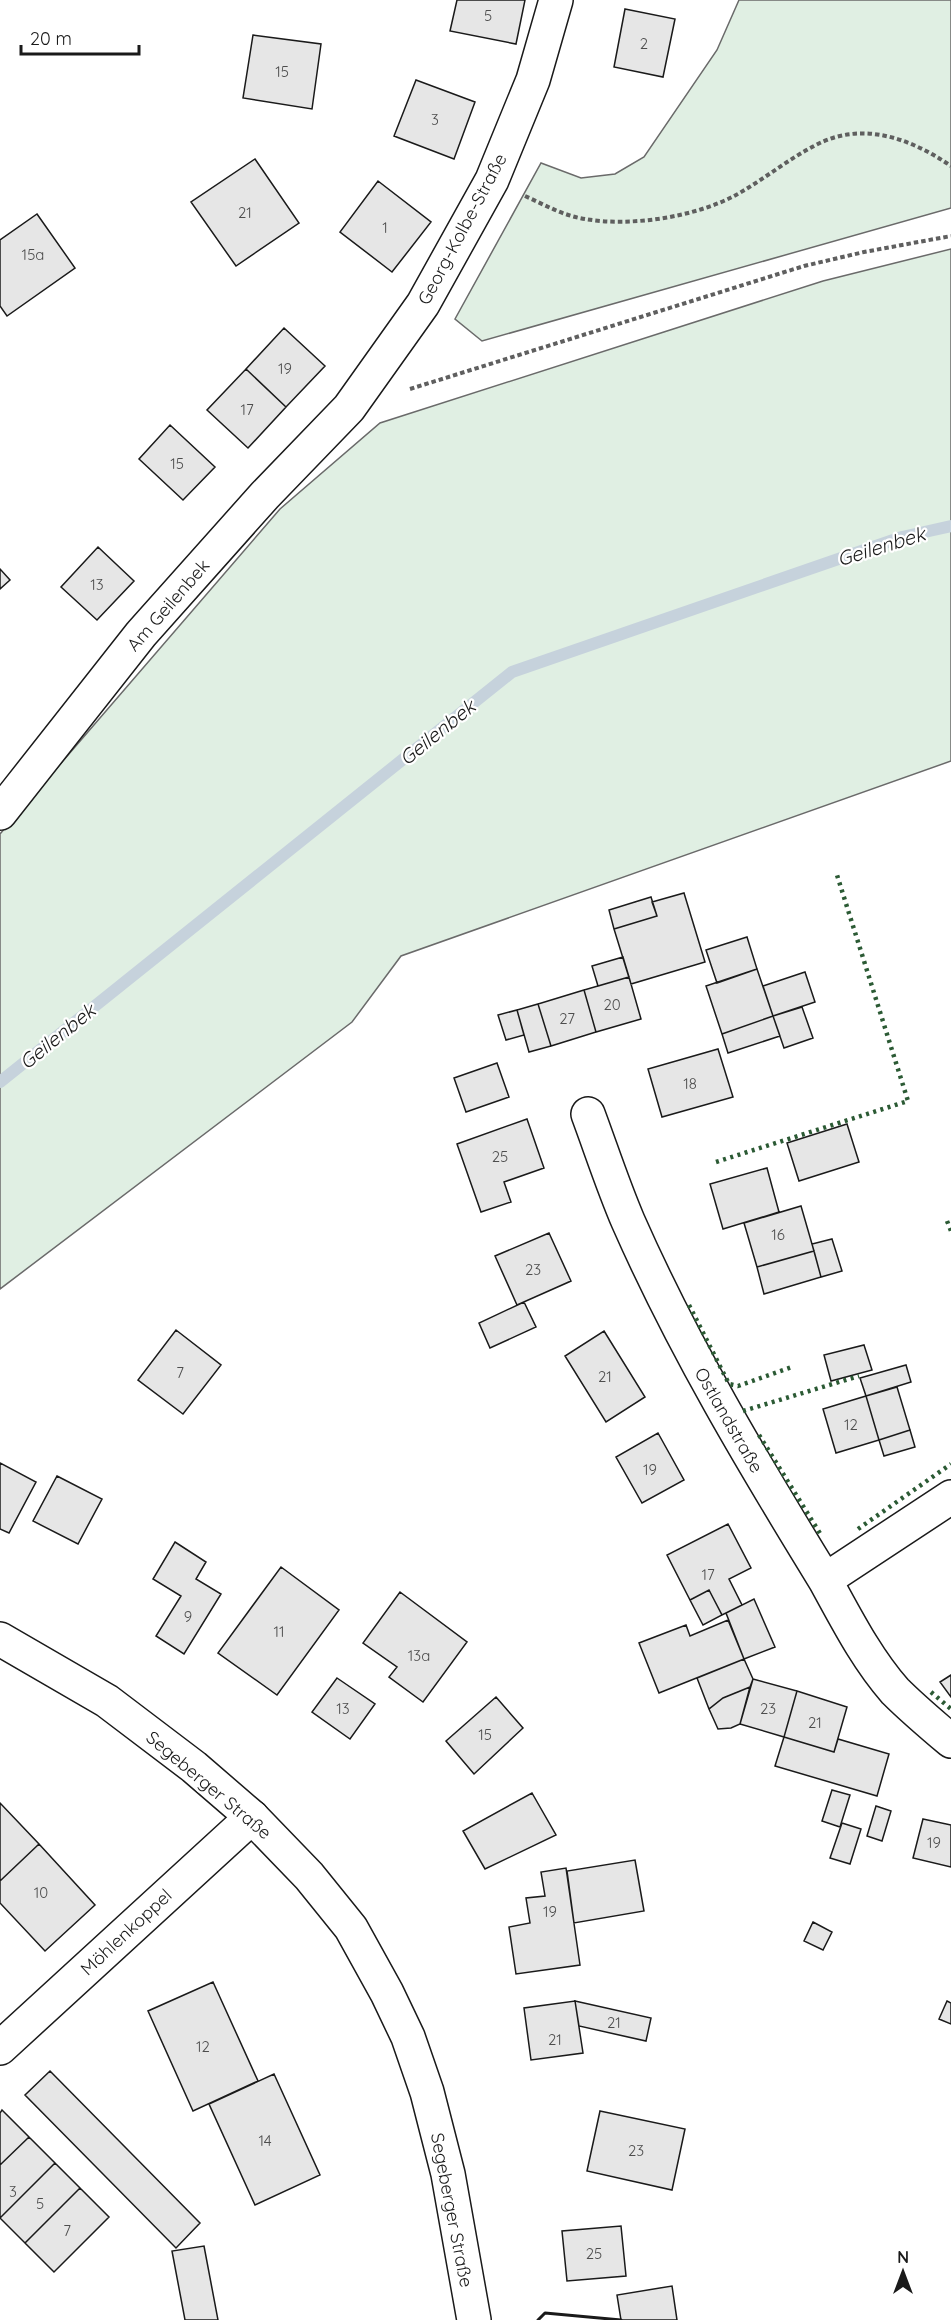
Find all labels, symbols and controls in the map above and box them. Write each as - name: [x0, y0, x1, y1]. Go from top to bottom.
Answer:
- house number: 5: [484, 6, 492, 25]
- scale bar: [21, 18, 140, 56]
- text: 20 m: [30, 27, 72, 50]
- house number: 2: [640, 34, 648, 53]
- house number: 15: [275, 62, 289, 81]
- house number: 3: [431, 110, 439, 129]
- street label: Georg-Kolbe-Straße: [412, 149, 512, 309]
- house number: 21: [238, 203, 252, 222]
- house number: 1: [382, 218, 388, 237]
- house number: 15a: [22, 245, 44, 264]
- house number: 19: [278, 359, 292, 378]
- house number: 17: [240, 400, 254, 419]
- house number: 15: [170, 454, 184, 473]
- water label: Geilenbek: [834, 520, 930, 571]
- street label: Am Geilenbek: [122, 554, 214, 656]
- house number: 13: [90, 575, 104, 594]
- water label: Geilenbek: [394, 692, 482, 770]
- house number: 20: [603, 995, 621, 1014]
- water label: Geilenbek: [14, 996, 102, 1074]
- house number: 27: [559, 1009, 575, 1028]
- house number: 18: [683, 1074, 697, 1093]
- house number: 25: [492, 1147, 508, 1166]
- house number: 16: [771, 1225, 785, 1244]
- house number: 23: [525, 1260, 541, 1279]
- house number: 7: [176, 1363, 184, 1382]
- street label: Ostlandstraße: [690, 1363, 768, 1477]
- house number: 21: [598, 1367, 612, 1386]
- house number: 12: [844, 1415, 858, 1434]
- house number: 19: [643, 1460, 657, 1479]
- house number: 17: [701, 1565, 715, 1584]
- house number: 9: [184, 1607, 192, 1626]
- house number: 11: [273, 1622, 285, 1641]
- house number: 13a: [408, 1646, 430, 1665]
- house number: 13: [336, 1699, 350, 1718]
- house number: 23: [760, 1699, 776, 1718]
- house number: 21: [808, 1713, 822, 1732]
- house number: 15: [478, 1725, 492, 1744]
- street label: Segeberger Straße: [142, 1726, 276, 1844]
- house number: 19: [927, 1833, 941, 1852]
- house number: 10: [34, 1883, 48, 1902]
- street label: Möhlenkoppel: [75, 1884, 177, 1980]
- house number: 19: [543, 1902, 557, 1921]
- house number: 21: [607, 2013, 621, 2032]
- house number: 21: [548, 2030, 562, 2049]
- house number: 12: [196, 2037, 210, 2056]
- house number: 14: [258, 2131, 272, 2150]
- street label: Segeberger Straße: [426, 2131, 478, 2289]
- house number: 23: [628, 2141, 644, 2160]
- house number: 3: [9, 2182, 17, 2201]
- house number: 5: [36, 2194, 44, 2213]
- house number: 7: [63, 2221, 71, 2240]
- north arrow: [873, 2242, 933, 2302]
- house number: 25: [586, 2244, 602, 2263]
- text: N: [897, 2247, 909, 2267]

